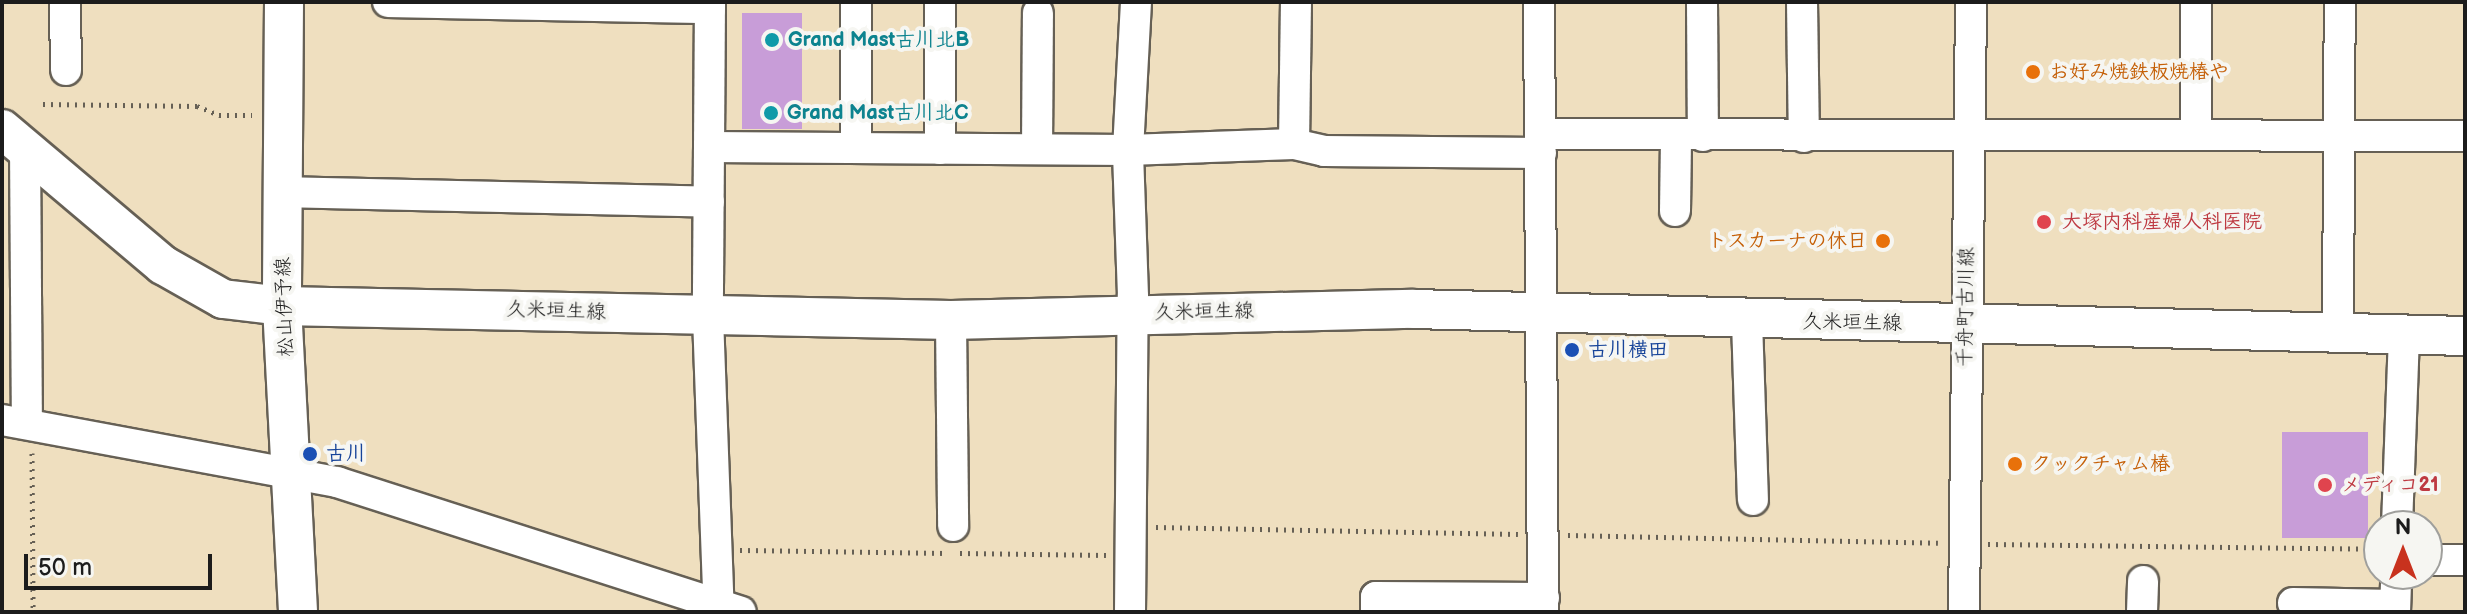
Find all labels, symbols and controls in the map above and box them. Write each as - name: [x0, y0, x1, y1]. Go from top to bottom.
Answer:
- place label: Grand Mast古川北B: [788, 28, 969, 52]
- marker: Grand Mast古川北B: [763, 31, 781, 49]
- place label: お好み焼鉄板焼椿や: [2049, 60, 2229, 84]
- marker: お好み焼鉄板焼椿や: [2024, 63, 2042, 81]
- place label: Grand Mast古川北C: [787, 101, 968, 125]
- marker: Grand Mast古川北C: [762, 104, 780, 122]
- place label: 大塚内科産婦人科医院: [2062, 210, 2262, 234]
- marker: 大塚内科産婦人科医院: [2033, 211, 2055, 233]
- place label: トスカーナの休日: [1707, 229, 1867, 253]
- marker: トスカーナの休日: [1874, 232, 1892, 250]
- street label: 千舟町古川線: [1953, 247, 1979, 367]
- street label: 松山伊予線: [271, 257, 299, 357]
- street label: 久米垣生線: [506, 297, 606, 325]
- street label: 久米垣生線: [1154, 299, 1254, 325]
- street label: 久米垣生線: [1802, 310, 1902, 336]
- place label: 古川横田: [1588, 338, 1668, 362]
- marker: 古川横田: [1563, 341, 1581, 359]
- place label: 古川: [326, 442, 366, 466]
- marker: 古川: [301, 445, 319, 463]
- place label: クックチャム椿: [2031, 452, 2171, 476]
- marker: クックチャム椿: [2006, 455, 2024, 473]
- place label: メディコ21: [2341, 473, 2441, 497]
- marker: メディコ21: [2316, 476, 2334, 494]
- north arrow: [2363, 510, 2443, 590]
- text: N: [2395, 514, 2411, 541]
- scale bar: [28, 538, 216, 588]
- text: 50 m: [38, 553, 92, 582]

